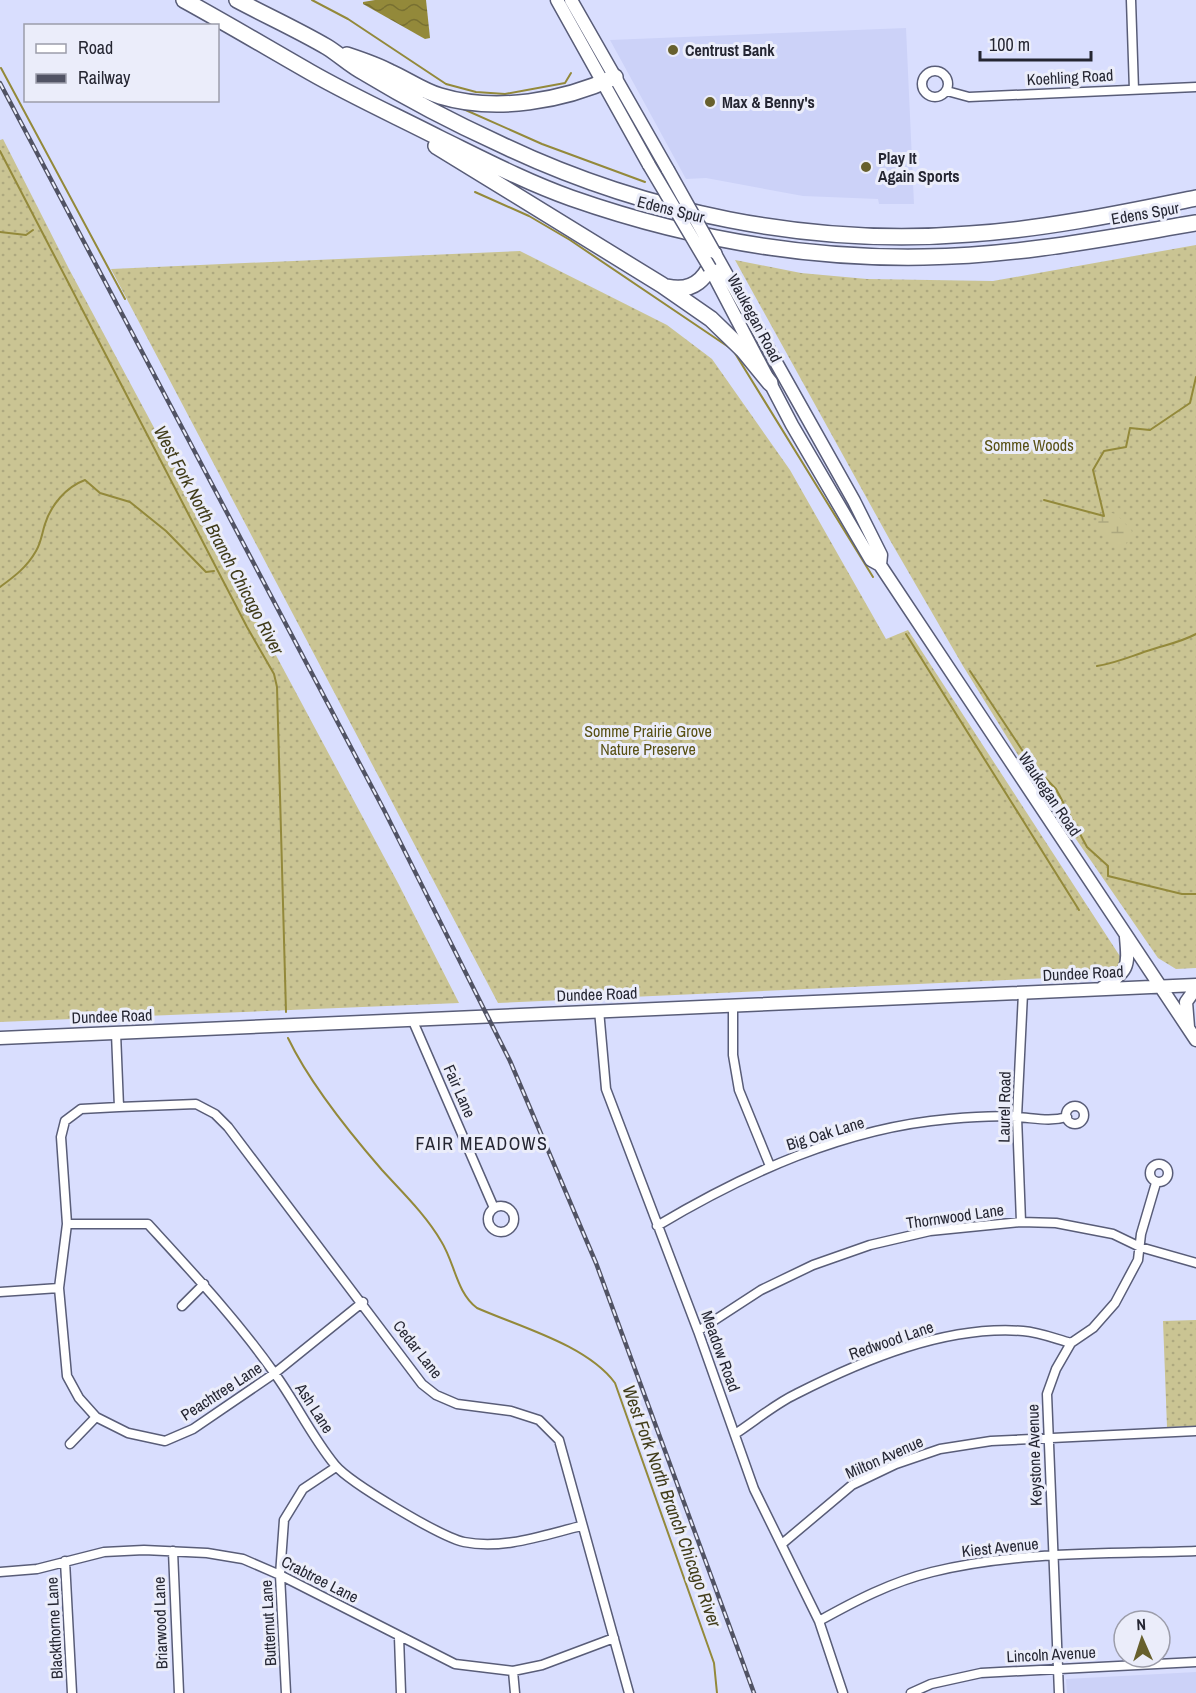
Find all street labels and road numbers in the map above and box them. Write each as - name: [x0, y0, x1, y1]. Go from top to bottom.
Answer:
- street label: Koehling Road: [1026, 64, 1114, 90]
- street label: Edens Spur: [635, 190, 708, 228]
- street label: Edens Spur: [1109, 196, 1181, 230]
- street label: Waukegan Road: [722, 270, 788, 366]
- street label: Waukegan Road: [1014, 748, 1086, 840]
- street label: Dundee Road: [1042, 960, 1124, 986]
- street label: Dundee Road: [556, 982, 638, 1006]
- street label: Dundee Road: [71, 1004, 153, 1028]
- street label: Fair Lane: [439, 1061, 481, 1121]
- street label: Laurel Road: [992, 1071, 1016, 1143]
- street label: Big Oak Lane: [783, 1111, 867, 1155]
- street label: Thornwood Lane: [905, 1198, 1005, 1234]
- street label: Meadow Road: [696, 1307, 746, 1395]
- street label: Cedar Lane: [388, 1315, 448, 1383]
- street label: Redwood Lane: [846, 1315, 936, 1365]
- street label: Peachtree Lane: [176, 1357, 266, 1425]
- street label: Ash Lane: [290, 1378, 339, 1437]
- street label: Keystone Avenue: [1021, 1404, 1047, 1506]
- street label: Milton Avenue: [842, 1430, 926, 1484]
- street label: Kiest Avenue: [961, 1532, 1039, 1562]
- street label: Crabtree Lane: [278, 1550, 362, 1608]
- street label: Blackthorne Lane: [40, 1576, 68, 1680]
- street label: Briarwood Lane: [147, 1576, 173, 1670]
- street label: Butternut Lane: [255, 1579, 281, 1667]
- street label: Lincoln Avenue: [1006, 1641, 1096, 1667]

